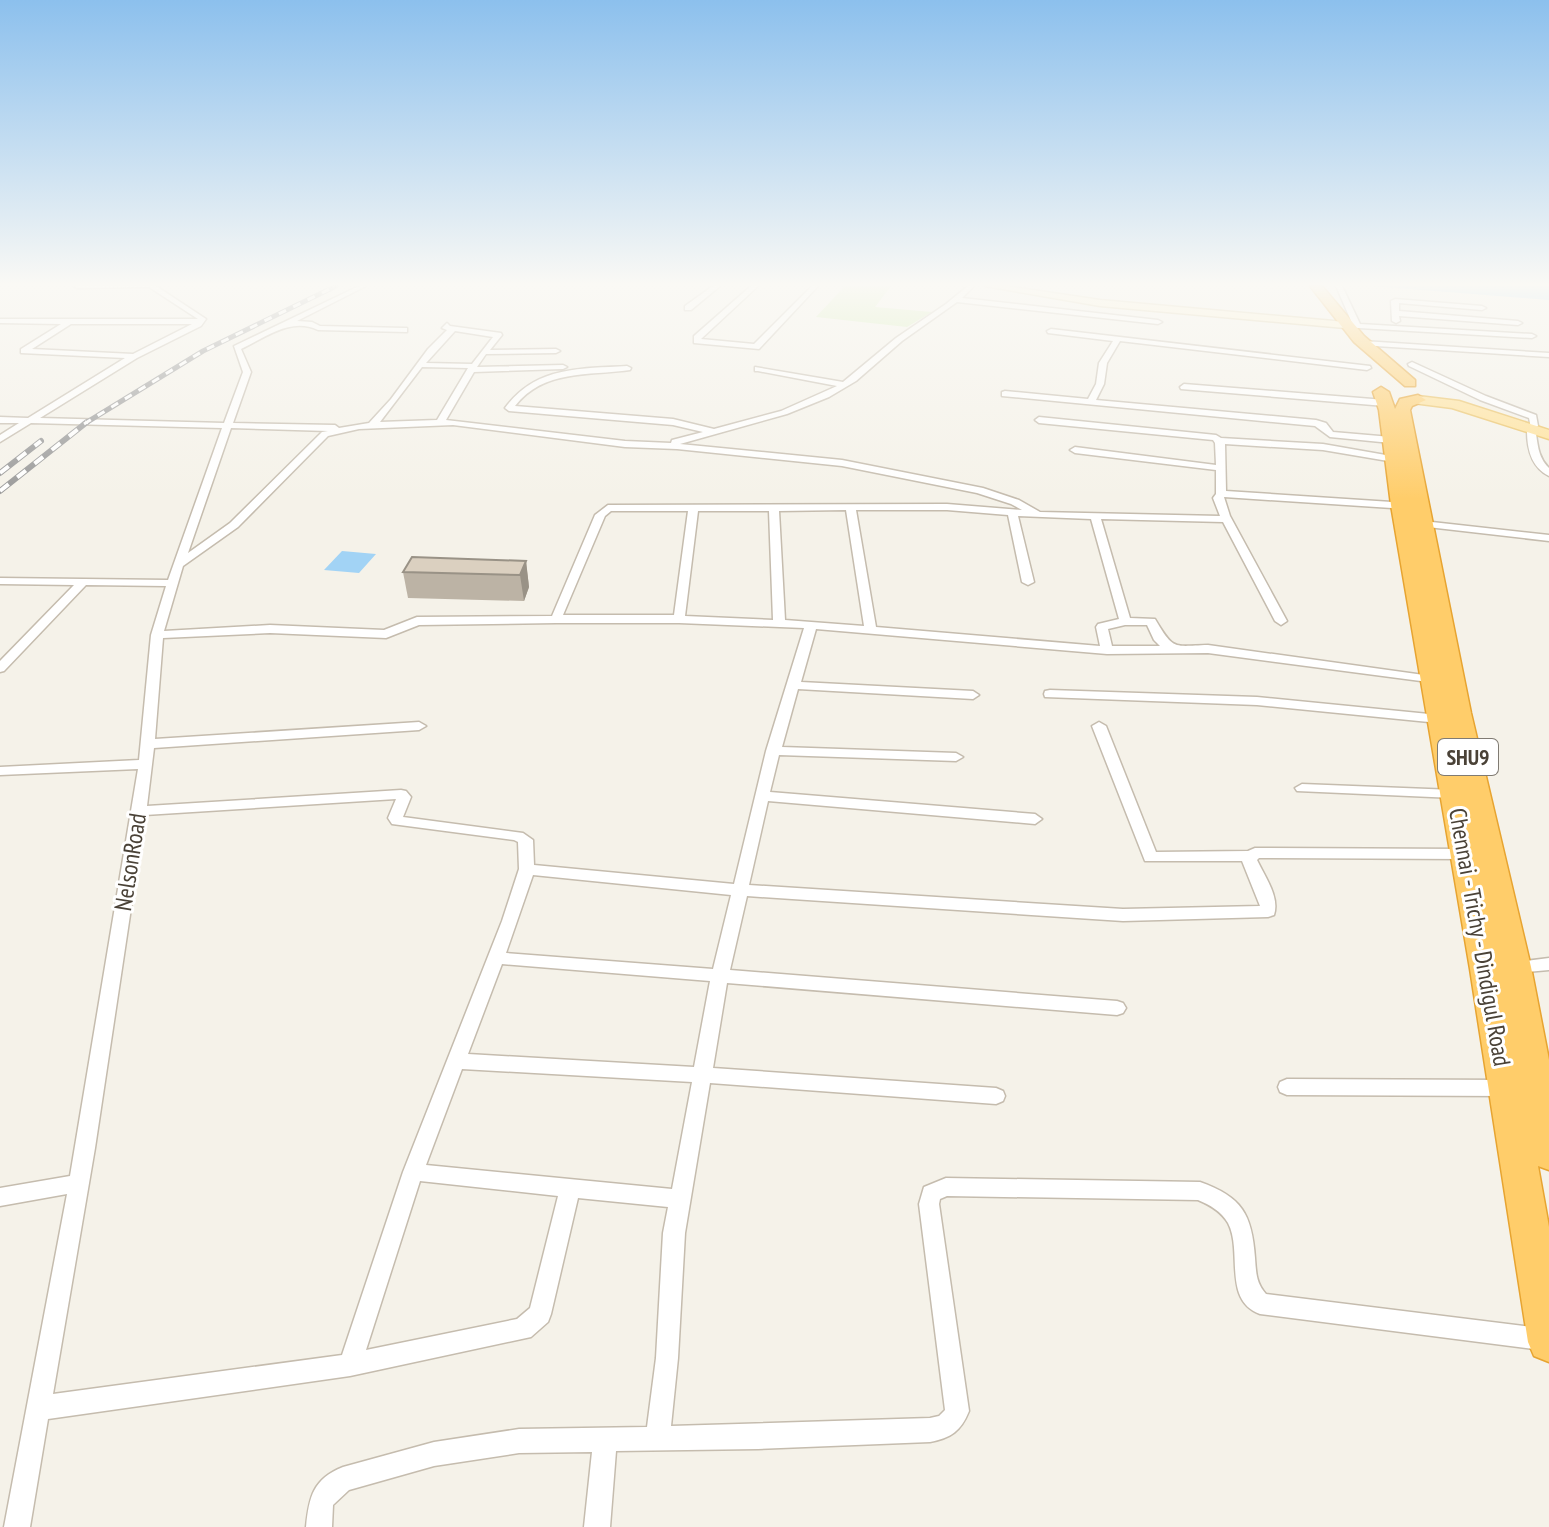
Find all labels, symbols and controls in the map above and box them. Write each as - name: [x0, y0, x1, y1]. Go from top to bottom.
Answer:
- road number: SHU9: [1438, 739, 1498, 775]
- street label: Chennai - Trichy - Dindigul Road: [1442, 805, 1518, 1069]
- street label: NelsonRoad: [107, 811, 153, 913]

